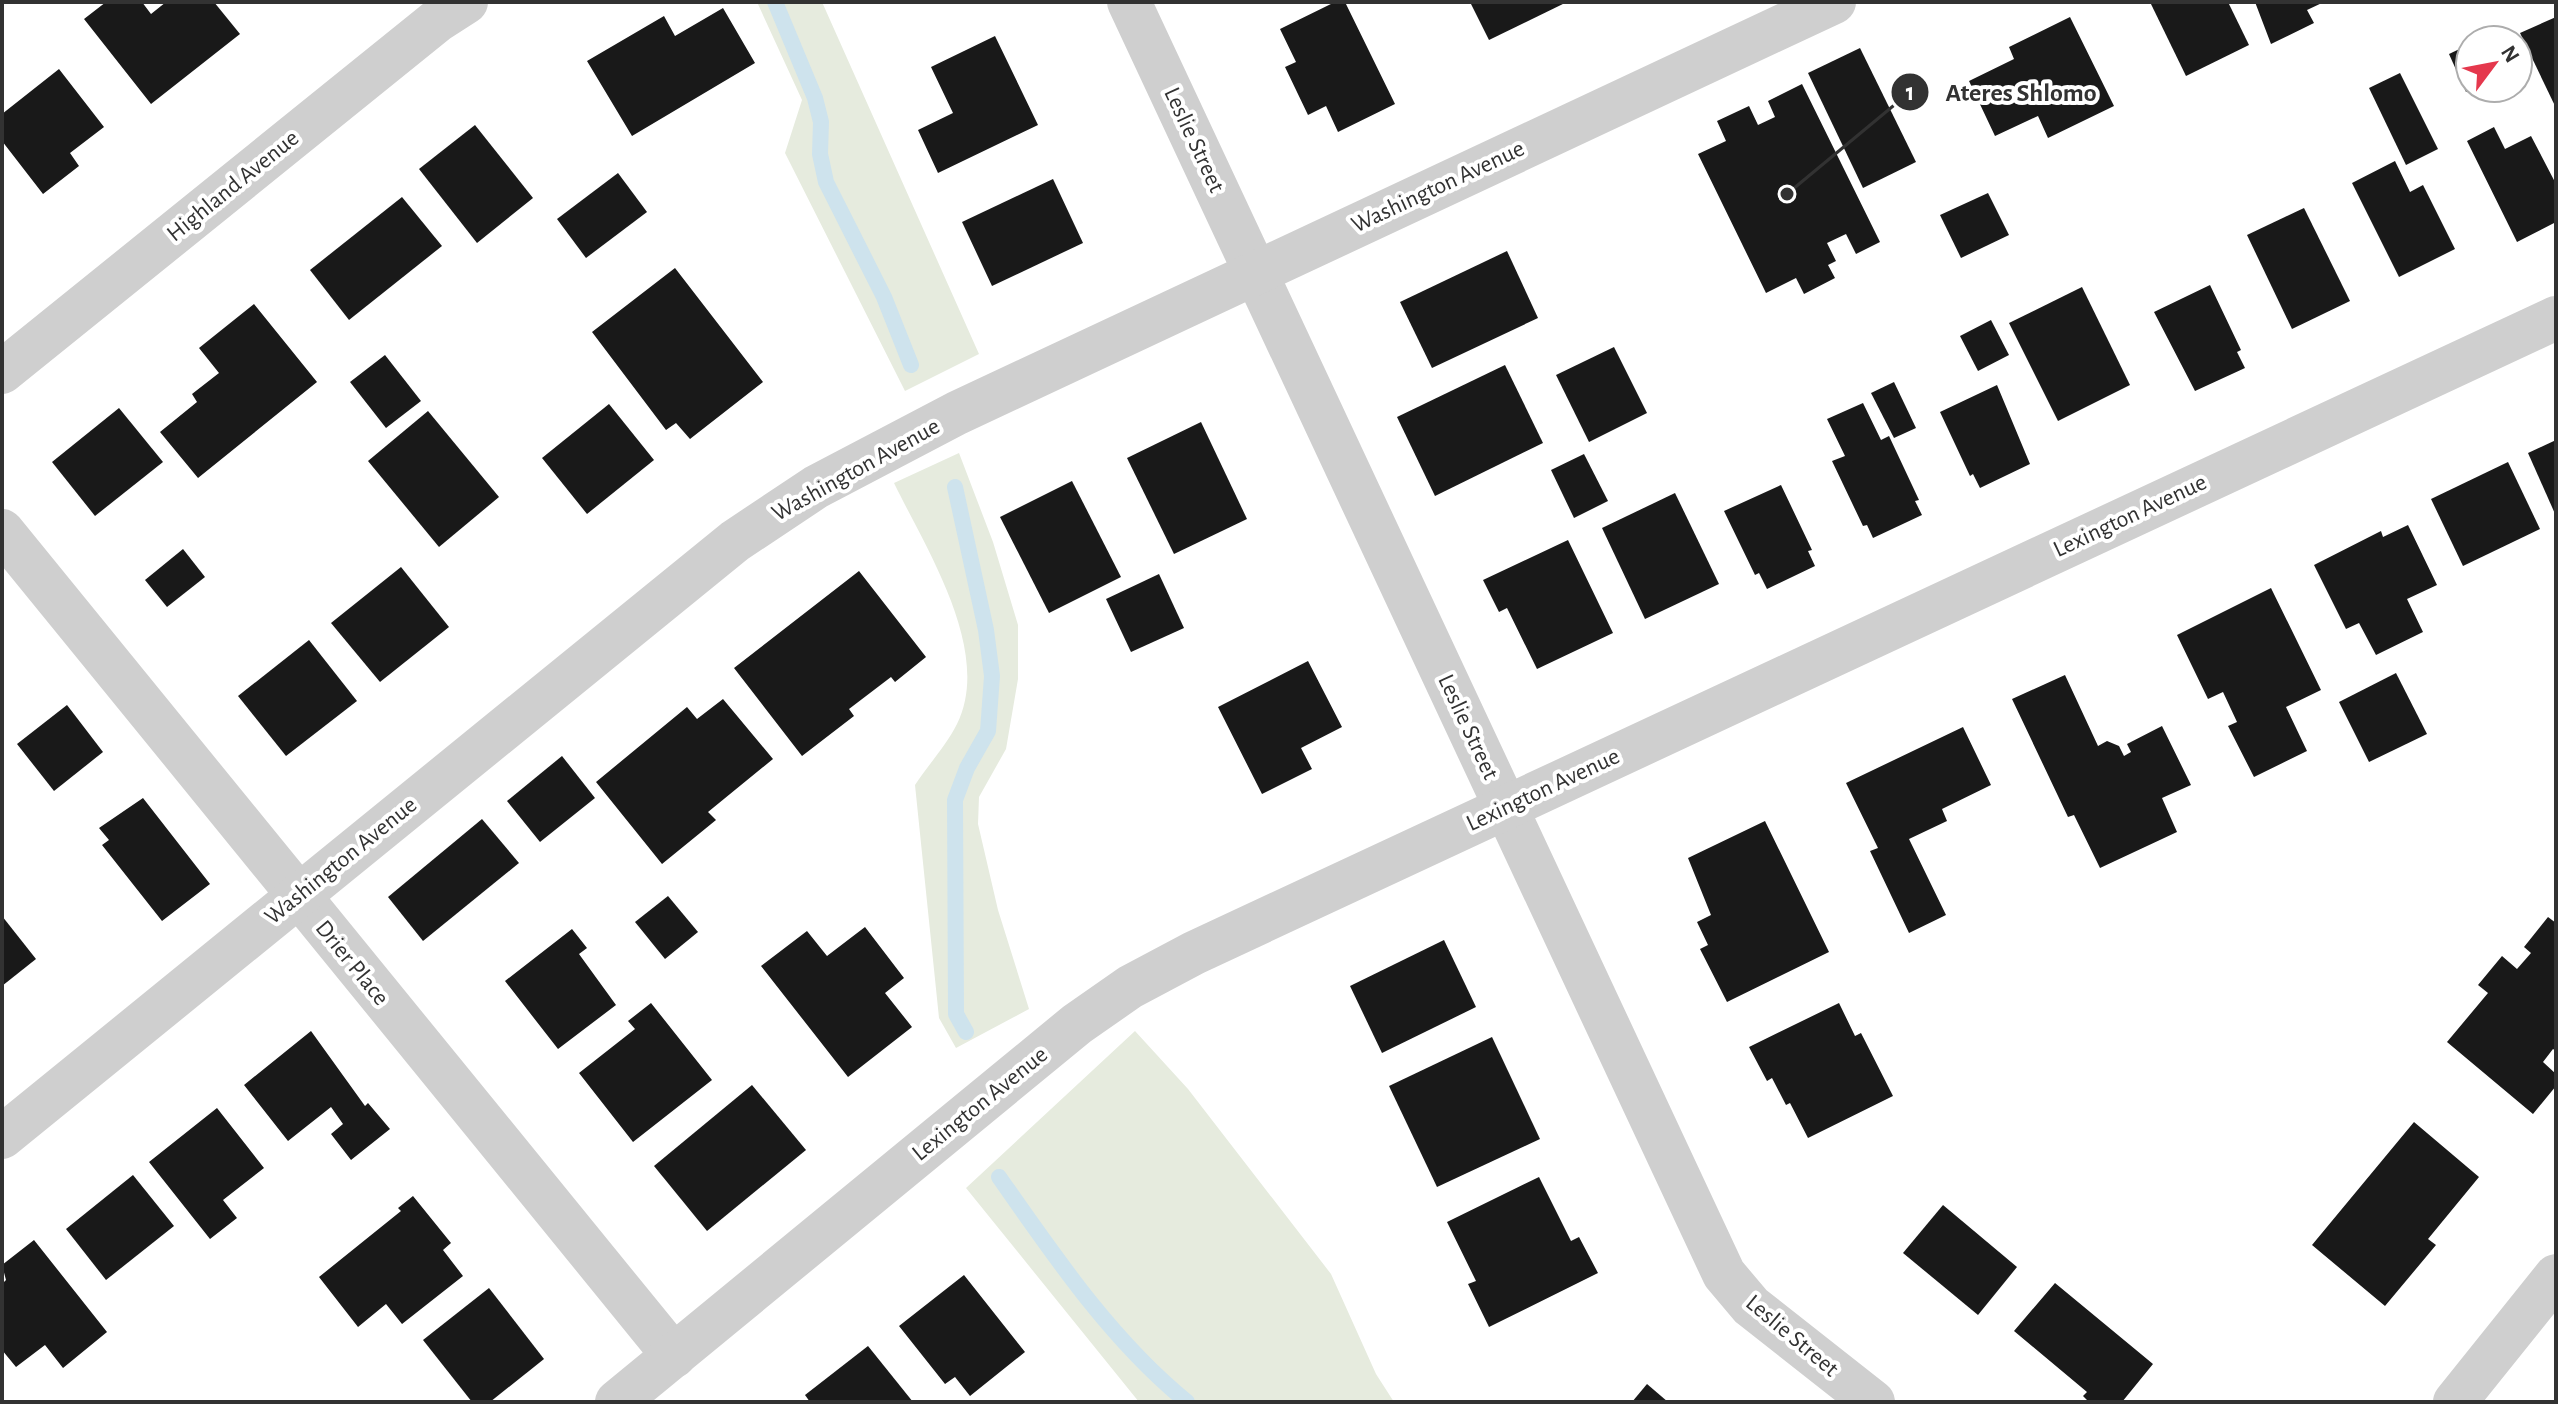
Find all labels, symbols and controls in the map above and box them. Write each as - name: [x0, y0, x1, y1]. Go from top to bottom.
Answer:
- north arrow: [2454, 24, 2534, 104]
- text: N: [2497, 42, 2523, 66]
- callout: Ateres Shlomo: [1890, 67, 2113, 117]
- text: Ateres Shlomo: [1945, 80, 2097, 106]
- text: 1: [1906, 81, 1914, 105]
- street label: Leslie Street: [1159, 84, 1229, 197]
- street label: Highland Avenue: [163, 126, 303, 246]
- street label: Washington Avenue: [1348, 136, 1528, 238]
- street label: Washington Avenue: [768, 414, 944, 526]
- street label: Lexington Avenue: [2050, 470, 2210, 562]
- street label: Leslie Street: [1433, 671, 1503, 784]
- street label: Lexington Avenue: [1463, 744, 1623, 836]
- street label: Washington Avenue: [261, 793, 421, 929]
- street label: Drier Place: [311, 916, 393, 1010]
- street label: Lexington Avenue: [908, 1042, 1052, 1166]
- street label: Leslie Street: [1741, 1291, 1843, 1382]

